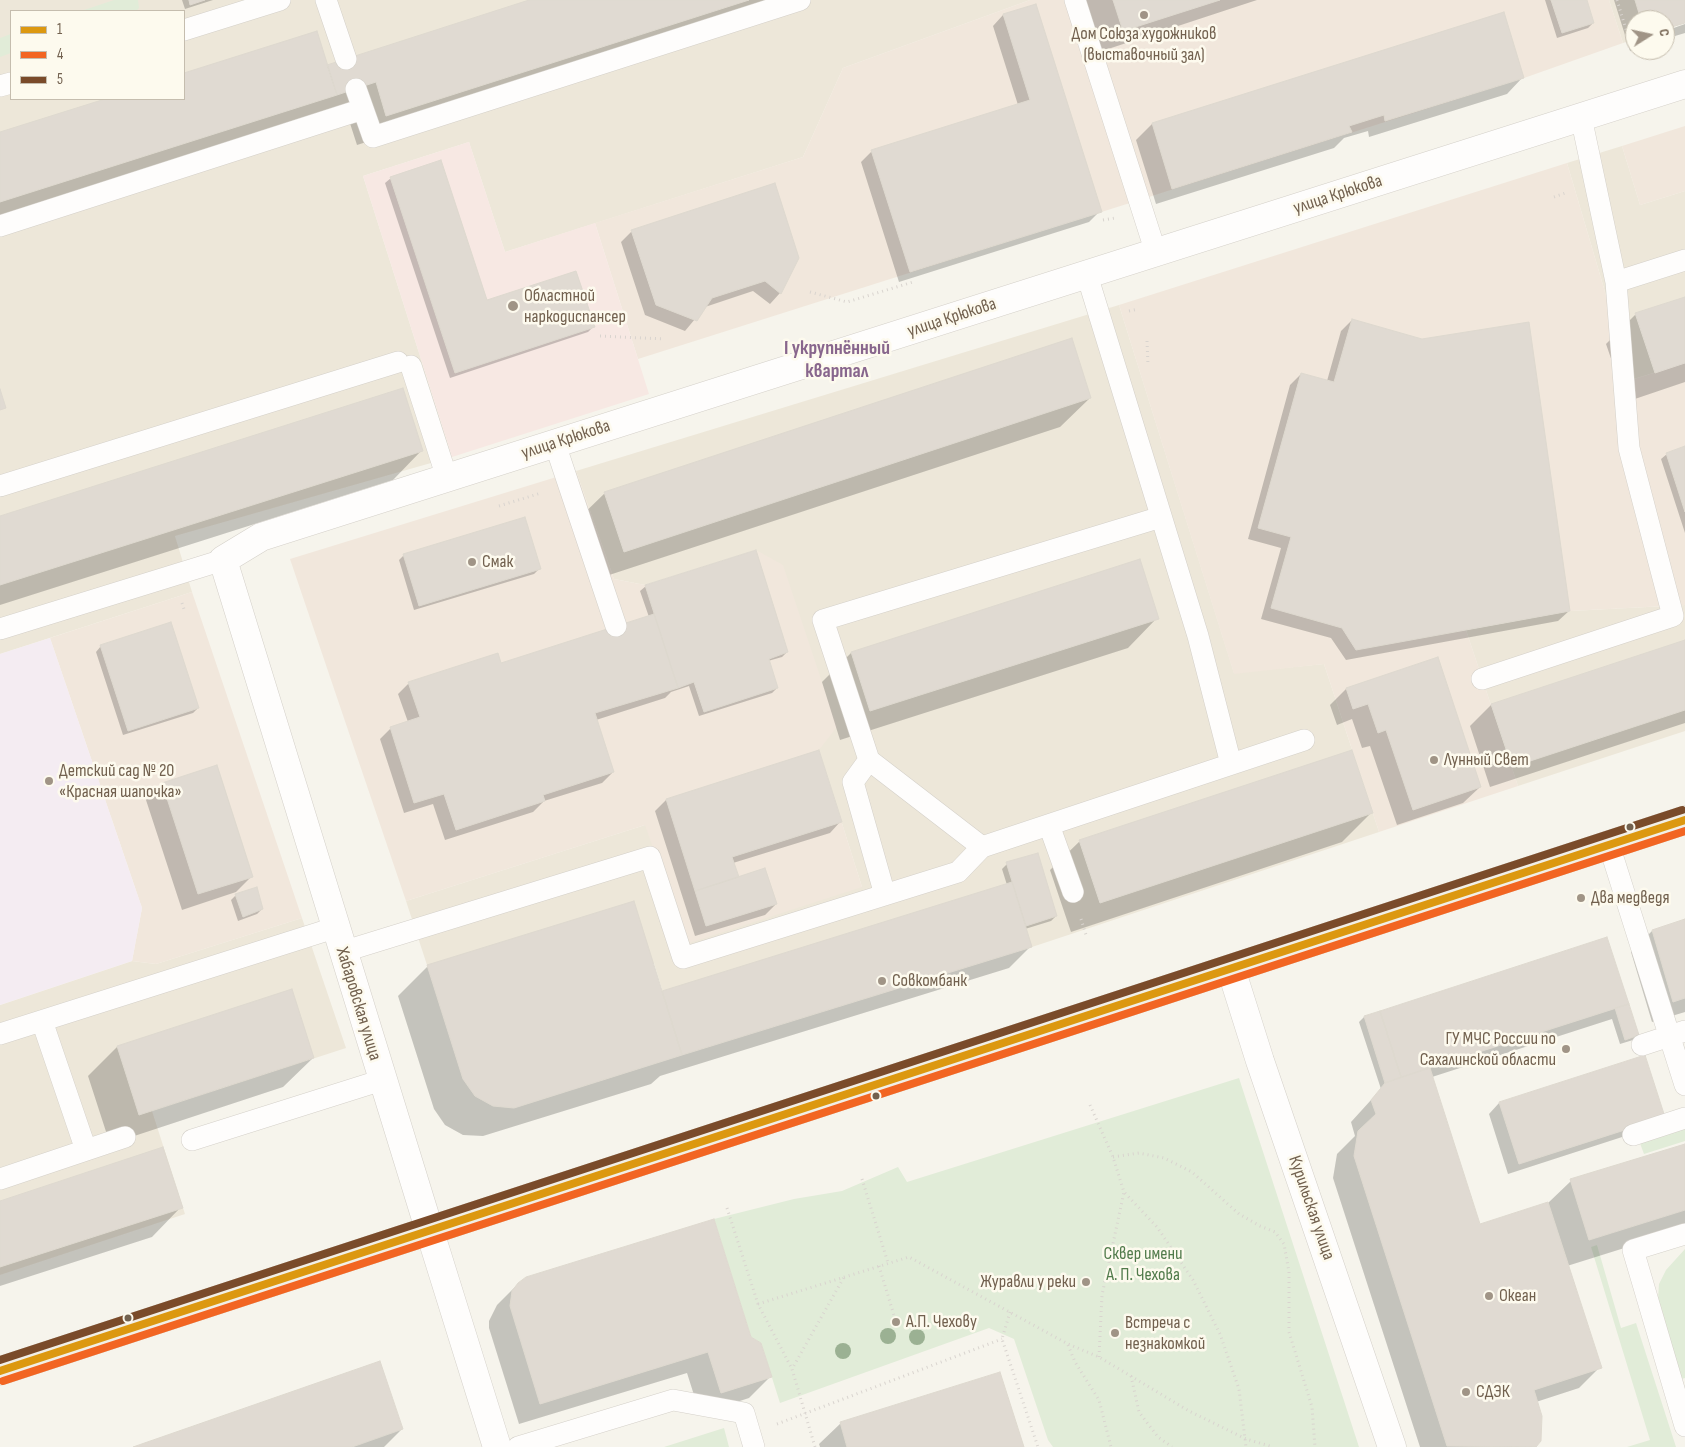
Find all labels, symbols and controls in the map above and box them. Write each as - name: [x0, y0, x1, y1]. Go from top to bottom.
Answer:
- marker: Дом Союза художников (выставочный зал): [1138, 9, 1150, 21]
- legend: [10, 10, 185, 100]
- north arrow: [1625, 10, 1675, 60]
- text: 1: [57, 20, 62, 39]
- place label: Дом Союза художников (выставочный зал): [1072, 23, 1216, 66]
- text: С: [1655, 27, 1673, 37]
- text: 4: [57, 45, 63, 64]
- text: 5: [57, 70, 63, 89]
- street label: улица Крюкова: [1291, 170, 1385, 220]
- place label: Областной наркодиспансер: [524, 285, 626, 328]
- street label: улица Крюкова: [905, 293, 999, 343]
- marker: Областной наркодиспансер: [506, 299, 520, 313]
- district label: I укрупнённый квартал: [784, 337, 890, 384]
- street label: улица Крюкова: [519, 415, 613, 465]
- place label: Смак: [482, 551, 513, 573]
- marker: Смак: [466, 556, 478, 568]
- place label: Лунный Свет: [1444, 749, 1529, 771]
- marker: Лунный Свет: [1428, 754, 1440, 766]
- place label: Детский сад № 20 «Красная шапочка»: [59, 760, 182, 802]
- marker: Детский сад № 20 «Красная шапочка»: [43, 775, 55, 787]
- unlabelled marker: [1625, 822, 1635, 832]
- place label: Два медведя: [1591, 887, 1669, 909]
- marker: Два медведя: [1575, 892, 1587, 904]
- street label: Хабаровская улица: [331, 945, 385, 1063]
- place label: Совкомбанк: [892, 970, 967, 992]
- marker: Совкомбанк: [876, 975, 888, 987]
- place label: ГУ МЧС России по Сахалинской области: [1420, 1028, 1556, 1070]
- marker: ГУ МЧС России по Сахалинской области: [1560, 1043, 1572, 1055]
- unlabelled marker: [871, 1091, 881, 1101]
- street label: Курильская улица: [1283, 1153, 1339, 1263]
- park label: Сквер имени А. П. Чехова: [1103, 1243, 1183, 1286]
- place label: Журавли у реки: [980, 1271, 1076, 1293]
- marker: Журавли у реки: [1080, 1276, 1092, 1288]
- place label: Океан: [1499, 1285, 1536, 1307]
- marker: Океан: [1483, 1290, 1495, 1302]
- place label: А.П. Чехову: [906, 1311, 977, 1333]
- place label: Встреча с незнакомкой: [1125, 1312, 1205, 1355]
- unlabelled marker: [123, 1313, 133, 1323]
- marker: А.П. Чехову: [890, 1316, 902, 1328]
- marker: Встреча с незнакомкой: [1109, 1327, 1121, 1339]
- place label: СДЭК: [1476, 1381, 1510, 1403]
- marker: СДЭК: [1460, 1386, 1472, 1398]

